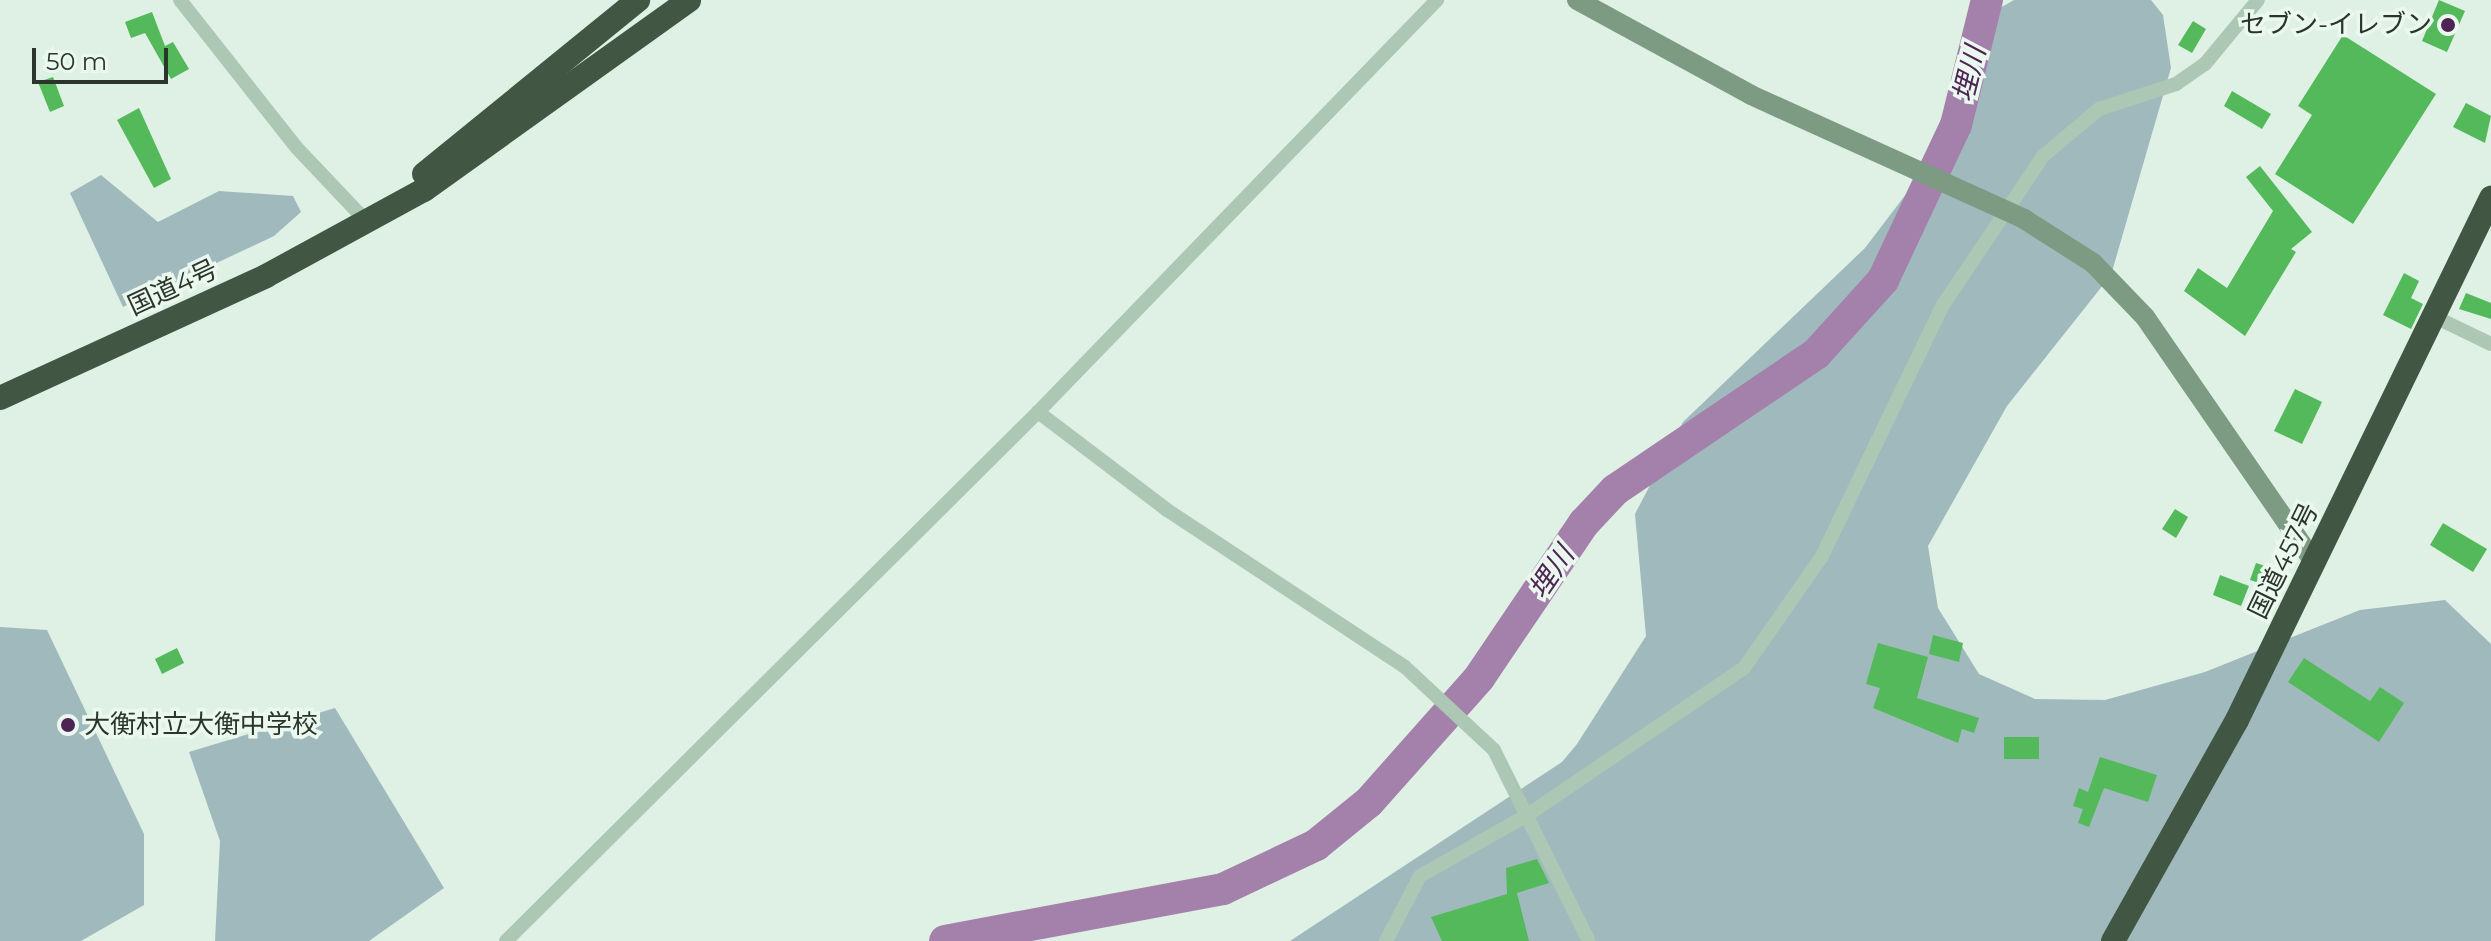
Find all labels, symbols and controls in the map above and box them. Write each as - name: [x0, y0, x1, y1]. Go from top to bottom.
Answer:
- place label: セブン-イレブン: [2240, 9, 2432, 41]
- marker: セブン-イレブン: [2439, 16, 2457, 34]
- scale bar: [36, 32, 172, 82]
- water label: 埋川: [1946, 43, 1992, 105]
- text: 50 m: [46, 47, 107, 76]
- street label: 国道4号: [123, 254, 223, 322]
- street label: 国道457号: [2243, 498, 2325, 624]
- water label: 埋川: [1521, 539, 1581, 605]
- place label: 大衡村立大衡中学校: [84, 709, 318, 741]
- marker: 大衡村立大衡中学校: [59, 716, 77, 734]

